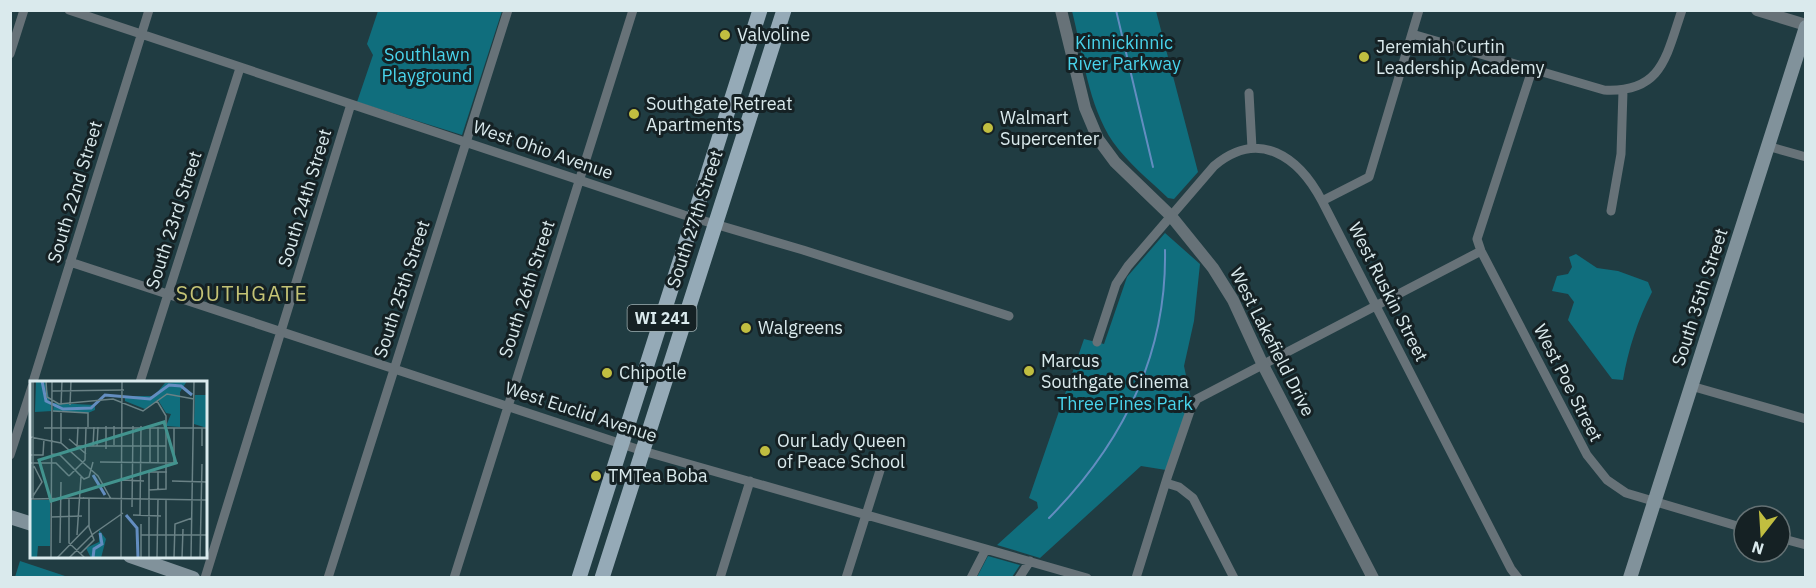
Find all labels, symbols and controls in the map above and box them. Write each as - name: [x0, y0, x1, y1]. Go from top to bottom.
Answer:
- place label: Valvoline: [737, 23, 810, 46]
- marker: Valvoline: [718, 28, 732, 42]
- park label: Kinnickinnic River Parkway: [1067, 31, 1181, 75]
- place label: Jeremiah Curtin Leadership Academy: [1376, 35, 1545, 79]
- park label: Southlawn Playground: [382, 43, 472, 87]
- marker: Jeremiah Curtin Leadership Academy: [1357, 50, 1371, 64]
- place label: Southgate Retreat Apartments: [646, 92, 793, 136]
- place label: Walmart Supercenter: [1000, 106, 1100, 150]
- marker: Southgate Retreat Apartments: [627, 107, 641, 121]
- street label: West Ohio Avenue: [470, 115, 616, 184]
- street label: South 22nd Street: [42, 118, 107, 266]
- marker: Walmart Supercenter: [981, 121, 995, 135]
- street label: South 24th Street: [273, 126, 336, 270]
- street label: South 27th Street: [661, 147, 728, 291]
- street label: South 23rd Street: [140, 148, 207, 292]
- street label: South 25th Street: [368, 217, 435, 361]
- street label: South 26th Street: [493, 217, 560, 361]
- street label: West Ruskin Street: [1343, 218, 1433, 365]
- street label: South 35th Street: [1666, 225, 1733, 369]
- street label: West Lakefield Drive: [1225, 263, 1320, 420]
- district label: SOUTHGATE: [176, 279, 308, 307]
- road number: WI 241: [628, 305, 696, 331]
- place label: Walgreens: [758, 316, 843, 339]
- street label: West Poe Street: [1529, 320, 1608, 445]
- marker: Walgreens: [739, 321, 753, 335]
- place label: Marcus Southgate Cinema: [1041, 349, 1189, 393]
- place label: Chipotle: [619, 361, 687, 384]
- marker: Marcus Southgate Cinema: [1022, 364, 1036, 378]
- marker: Chipotle: [600, 366, 614, 380]
- street label: West Euclid Avenue: [502, 376, 660, 447]
- inset map: [30, 381, 207, 558]
- park label: Three Pines Park: [1057, 392, 1194, 415]
- place label: Our Lady Queen of Peace School: [777, 429, 906, 473]
- marker: Our Lady Queen of Peace School: [758, 444, 772, 458]
- place label: TMTea Boba: [608, 464, 708, 487]
- marker: TMTea Boba: [589, 469, 603, 483]
- north arrow: [1732, 504, 1792, 564]
- text: N: [1749, 537, 1766, 560]

